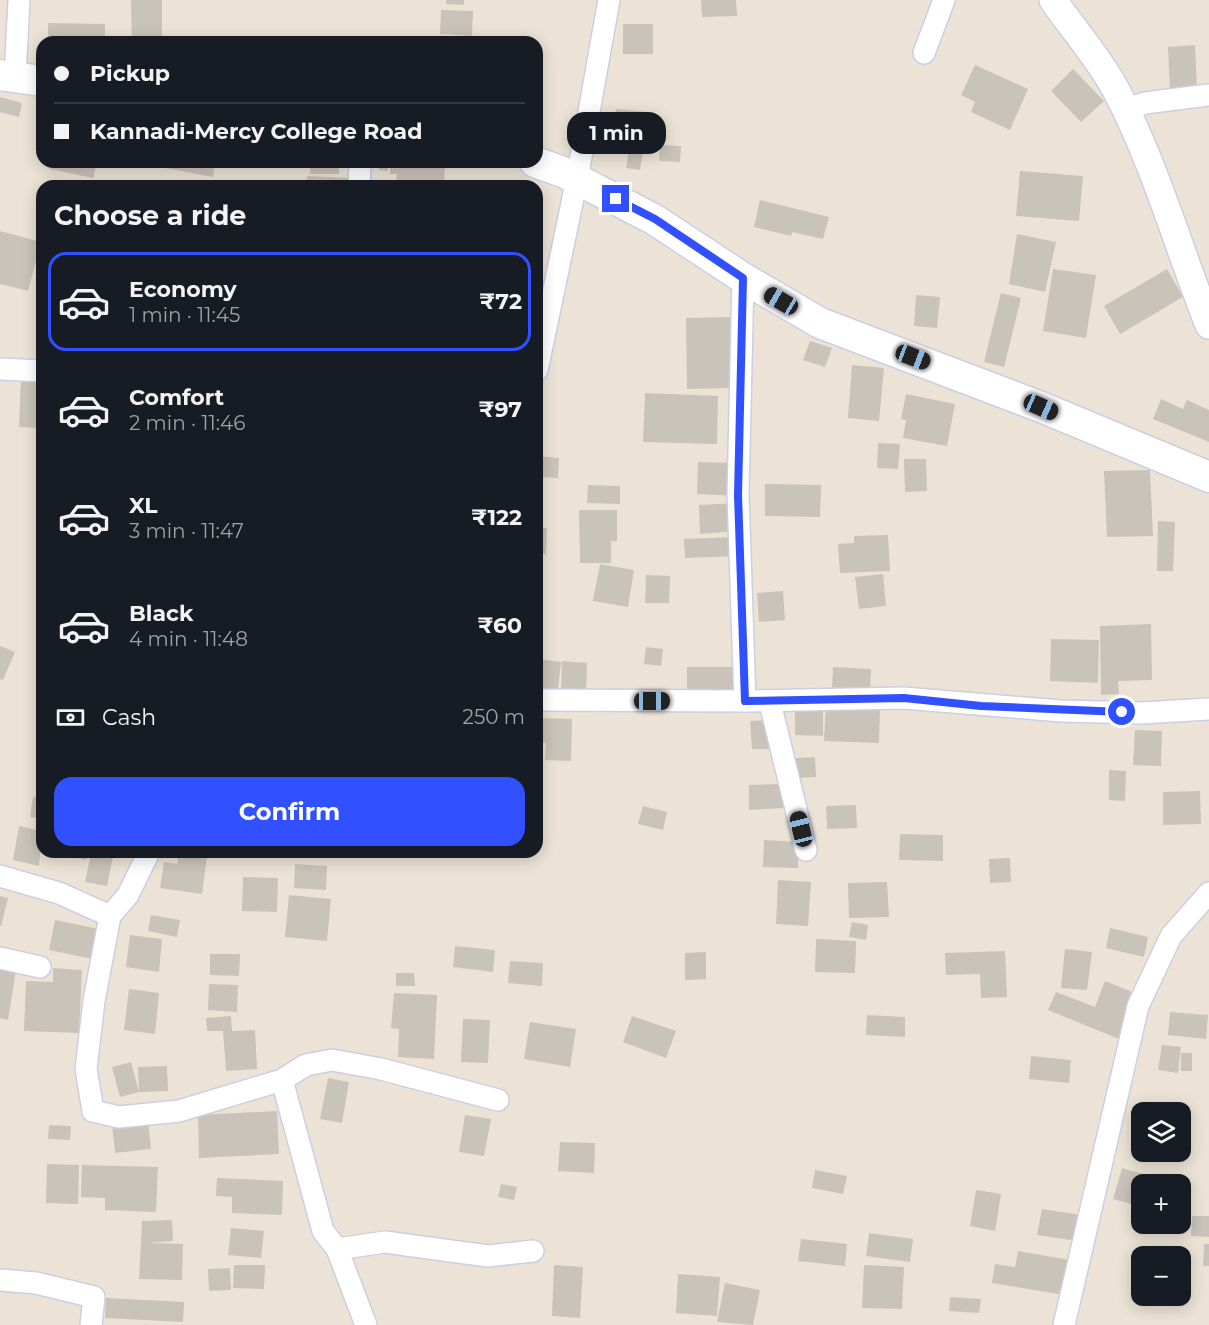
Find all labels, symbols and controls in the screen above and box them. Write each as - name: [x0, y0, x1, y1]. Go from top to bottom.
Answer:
- text: Pickup: [90, 60, 170, 87]
- callout: 1 min: [566, 112, 666, 154]
- text: Kannadi-Mercy College Road: [90, 118, 422, 145]
- text: 1 min: [589, 121, 644, 145]
- route end: [602, 185, 629, 212]
- text: Choose a ride: [54, 199, 246, 232]
- icon: car: [57, 275, 111, 329]
- text: Economy: [129, 276, 237, 303]
- car: [761, 284, 801, 318]
- text: ₹72: [479, 288, 522, 315]
- text: 1 min · 11:45: [129, 303, 240, 327]
- car: [893, 342, 933, 372]
- icon: car: [57, 383, 111, 437]
- text: Comfort: [129, 384, 224, 411]
- car: [1021, 391, 1061, 423]
- text: ₹97: [478, 396, 522, 423]
- text: 2 min · 11:46: [129, 411, 245, 435]
- icon: car: [57, 491, 111, 545]
- text: XL: [129, 492, 158, 519]
- text: ₹122: [471, 504, 522, 531]
- text: 3 min · 11:47: [129, 519, 244, 543]
- icon: car: [57, 599, 111, 653]
- text: Black: [129, 600, 193, 627]
- text: ₹60: [478, 612, 522, 639]
- text: 4 min · 11:48: [129, 627, 248, 651]
- car: [634, 692, 670, 710]
- route start: [1108, 698, 1135, 725]
- icon: cash: [54, 701, 87, 734]
- text: Cash: [102, 704, 156, 731]
- text: 250 m: [463, 705, 525, 729]
- button: Confirm: [54, 777, 525, 846]
- car: [788, 809, 814, 849]
- map controls: [1131, 1102, 1191, 1306]
- button: layers: [1131, 1102, 1191, 1162]
- button: +: [1131, 1174, 1191, 1234]
- button: −: [1131, 1246, 1191, 1306]

